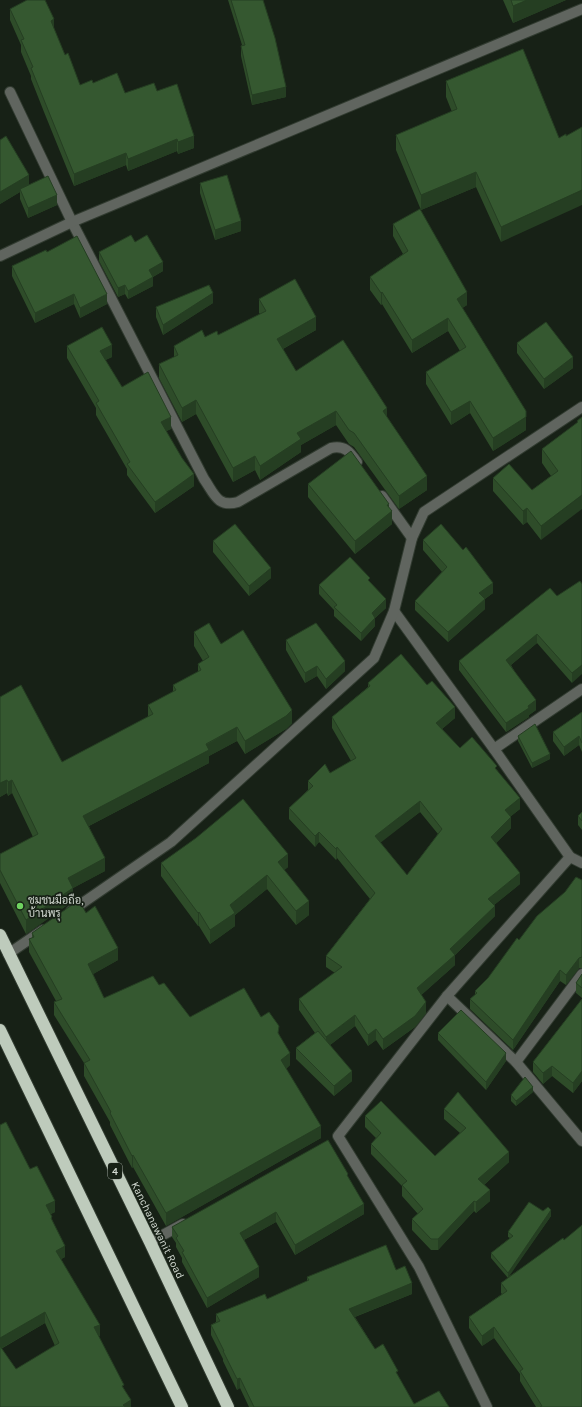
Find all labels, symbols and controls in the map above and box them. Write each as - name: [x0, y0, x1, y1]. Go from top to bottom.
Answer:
- place label: ชุมชนมือถือ, บ้านพรุ: [28, 893, 83, 922]
- marker: ชุมชนมือถือ, บ้านพรุ: [15, 901, 25, 911]
- road number: 4: [108, 1163, 122, 1179]
- street label: Kanchanawanit Road: [128, 1180, 187, 1281]

